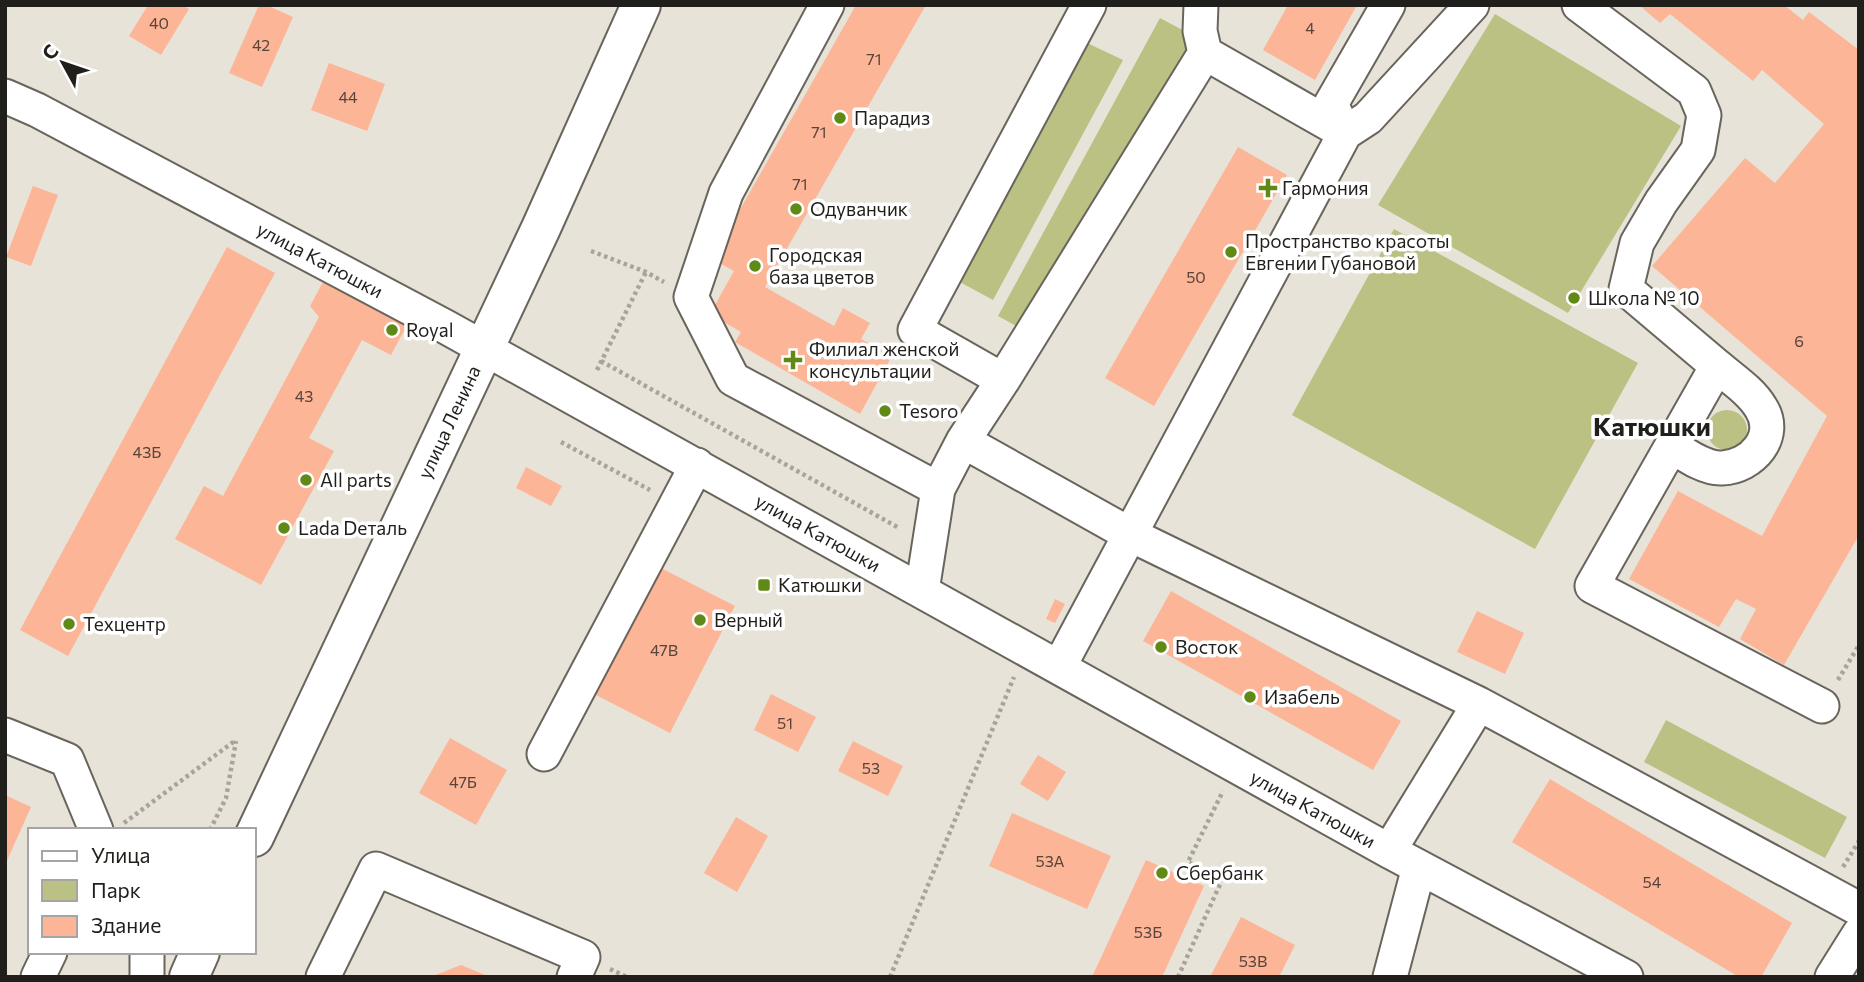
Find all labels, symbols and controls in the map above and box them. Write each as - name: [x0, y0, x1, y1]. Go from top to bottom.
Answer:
- house number: 40: [149, 13, 169, 32]
- house number: 4: [1305, 18, 1315, 37]
- north arrow: [28, 28, 98, 98]
- house number: 42: [252, 35, 270, 54]
- text: С: [37, 39, 63, 64]
- house number: 71: [866, 49, 882, 68]
- house number: 44: [338, 87, 358, 106]
- place label: Парадиз: [854, 106, 930, 129]
- marker: Парадиз: [832, 110, 848, 126]
- house number: 71: [811, 122, 827, 141]
- house number: 71: [792, 174, 808, 193]
- place label: Гармония: [1282, 176, 1369, 199]
- marker: Гармония: [1260, 180, 1276, 196]
- place label: Одуванчик: [810, 197, 908, 220]
- marker: Одуванчик: [788, 201, 804, 217]
- street label: улица Катюшки: [253, 217, 387, 302]
- place label: Пространство красоты Евгении Губановой: [1245, 229, 1450, 274]
- place label: Городская база цветов: [769, 243, 874, 288]
- marker: Пространство красоты Евгении Губановой: [1223, 244, 1239, 260]
- marker: Городская база цветов: [747, 258, 763, 274]
- house number: 50: [1186, 267, 1206, 286]
- place label: Школа № 10: [1588, 286, 1700, 309]
- marker: Школа № 10: [1566, 290, 1582, 306]
- place label: Royal: [406, 318, 454, 341]
- marker: Royal: [384, 322, 400, 338]
- house number: 6: [1794, 331, 1804, 350]
- place label: Филиал женской консультации: [809, 337, 959, 382]
- marker: Филиал женской консультации: [783, 350, 803, 370]
- street label: улица Ленина: [412, 362, 485, 482]
- house number: 43: [295, 386, 313, 405]
- place label: Tesoro: [899, 399, 958, 422]
- marker: Tesoro: [877, 403, 893, 419]
- district label: Катюшки: [1593, 410, 1711, 441]
- house number: 43Б: [133, 442, 161, 461]
- place label: All parts: [320, 468, 392, 491]
- marker: All parts: [298, 472, 314, 488]
- street label: улица Катюшки: [752, 489, 885, 576]
- place label: Lada Dеталь: [298, 516, 407, 539]
- marker: Lada Dеталь: [276, 520, 292, 536]
- place label: Катюшки: [778, 573, 862, 596]
- marker: Катюшки: [756, 577, 772, 593]
- place label: Верный: [714, 608, 783, 631]
- place label: Техцентр: [83, 612, 166, 635]
- marker: Верный: [692, 612, 708, 628]
- marker: Техцентр: [61, 616, 77, 632]
- place label: Восток: [1175, 635, 1238, 658]
- marker: Восток: [1153, 639, 1169, 655]
- house number: 47В: [650, 640, 678, 659]
- place label: Изабель: [1264, 685, 1340, 708]
- marker: Изабель: [1242, 689, 1258, 705]
- house number: 51: [777, 713, 793, 732]
- house number: 53: [862, 758, 880, 777]
- street label: улица Катюшки: [1247, 765, 1380, 852]
- house number: 47Б: [449, 772, 477, 791]
- legend: [28, 828, 256, 954]
- text: Улица: [91, 842, 150, 867]
- house number: 53А: [1036, 851, 1065, 870]
- place label: Сбербанк: [1176, 861, 1264, 884]
- marker: Сбербанк: [1154, 865, 1170, 881]
- house number: 54: [1643, 872, 1662, 891]
- text: Парк: [91, 877, 141, 902]
- text: Здание: [91, 912, 161, 937]
- house number: 53Б: [1134, 922, 1162, 941]
- house number: 53В: [1239, 951, 1267, 970]

